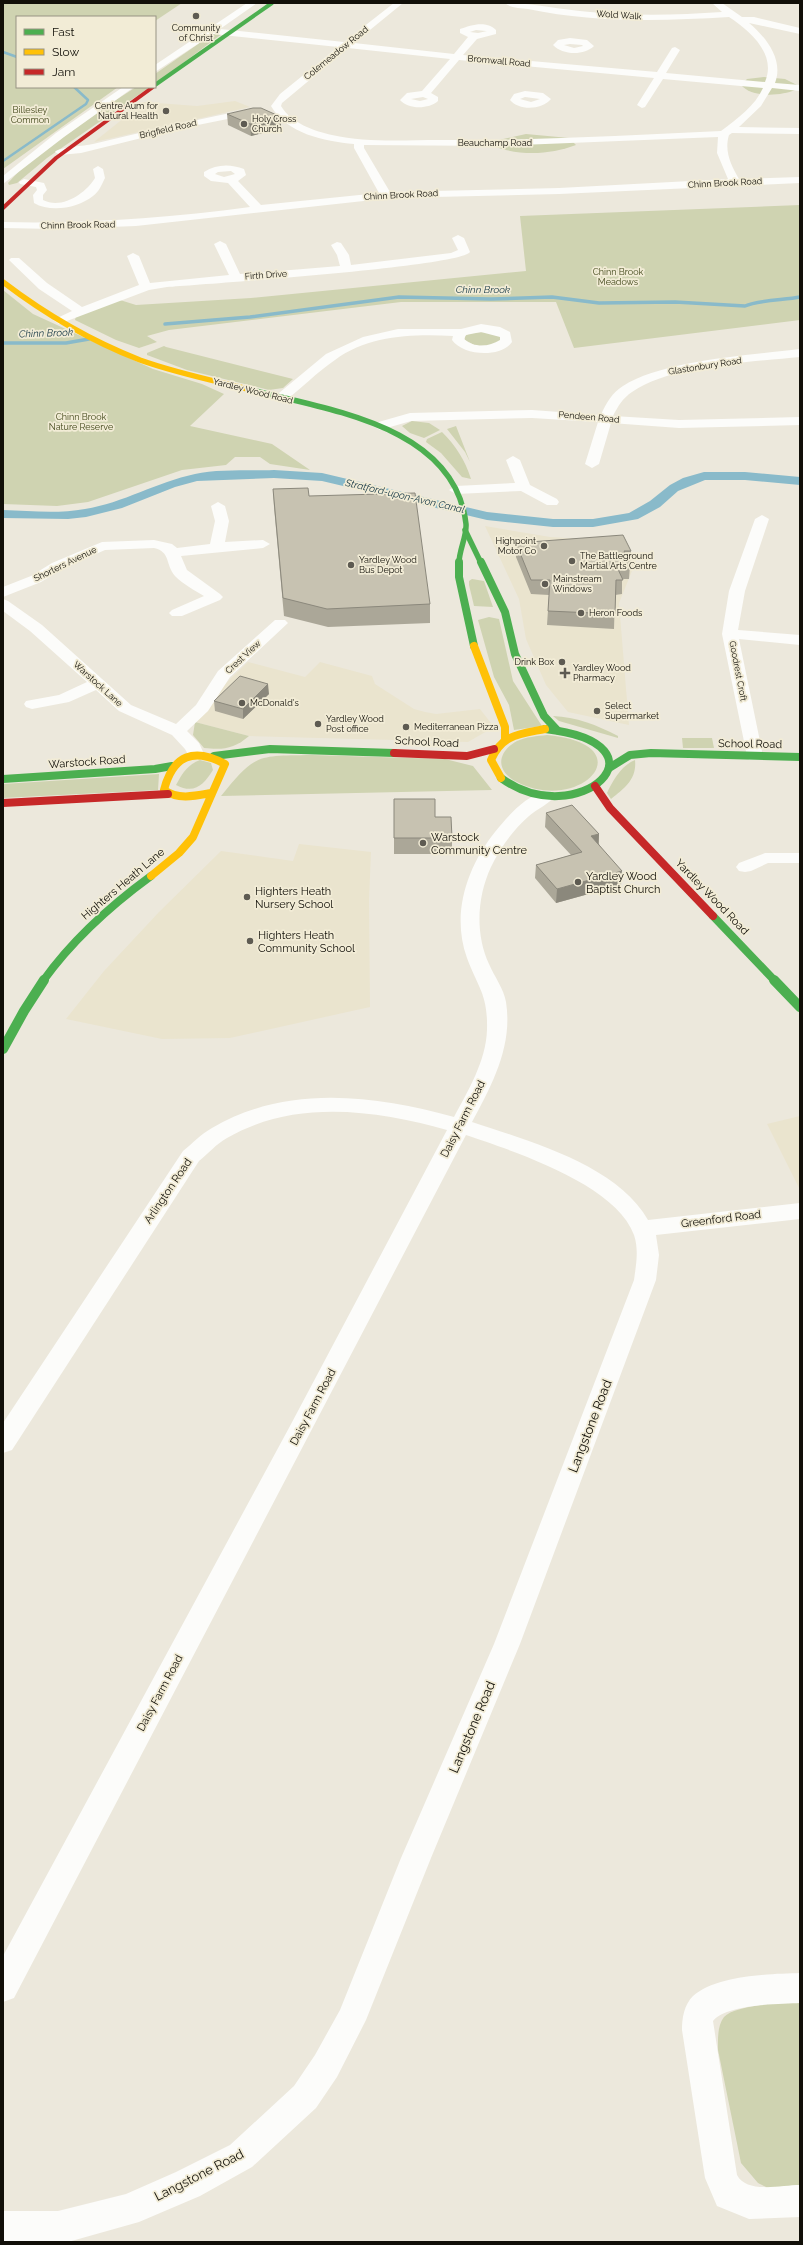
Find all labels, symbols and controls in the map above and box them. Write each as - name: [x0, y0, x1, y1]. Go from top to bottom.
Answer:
- street label: Wold Walk: [596, 8, 642, 22]
- marker: Community of Christ: [191, 11, 201, 21]
- legend: [16, 16, 156, 88]
- place label: Community of Christ: [172, 23, 220, 43]
- street label: Colemeadow Road: [302, 24, 370, 82]
- text: Fast: [52, 25, 75, 39]
- text: Slow: [52, 45, 79, 59]
- street label: Bromwall Road: [467, 53, 531, 69]
- text: Jam: [52, 65, 75, 79]
- place label: Centre Aum for Natural Health: [95, 101, 159, 121]
- park label: Billesley Common: [11, 105, 49, 125]
- marker: Centre Aum for Natural Health: [161, 106, 171, 116]
- place label: Holy Cross Church: [252, 114, 297, 134]
- street label: Brigfield Road: [138, 117, 198, 140]
- marker: Holy Cross Church: [239, 119, 249, 129]
- street label: Beauchamp Road: [458, 138, 533, 148]
- street label: Chinn Brook Road: [688, 176, 763, 190]
- street label: Chinn Brook Road: [364, 188, 439, 202]
- street label: Chinn Brook Road: [41, 219, 116, 231]
- park label: Chinn Brook Meadows: [593, 267, 644, 287]
- street label: Firth Drive: [244, 268, 288, 281]
- water label: Chinn Brook: [456, 284, 511, 295]
- water label: Chinn Brook: [19, 327, 74, 339]
- street label: Glastonbury Road: [668, 355, 743, 377]
- street label: Yardley Wood Road: [212, 376, 294, 406]
- street label: Pendeen Road: [558, 409, 620, 425]
- park label: Chinn Brook Nature Reserve: [49, 412, 114, 432]
- water label: Stratford-upon-Avon Canal: [343, 477, 466, 515]
- place label: Highpoint Motor Co: [495, 536, 536, 556]
- marker: Highpoint Motor Co: [539, 541, 549, 551]
- street label: Shorters Avenue: [32, 544, 99, 584]
- place label: The Battleground Martial Arts Centre: [580, 551, 658, 571]
- place label: Yardley Wood Bus Depot: [359, 555, 417, 575]
- marker: The Battleground Martial Arts Centre: [567, 556, 577, 566]
- marker: Yardley Wood Bus Depot: [346, 560, 356, 570]
- place label: Mainstream Windows: [553, 574, 602, 594]
- marker: Mainstream Windows: [540, 579, 550, 589]
- marker: Heron Foods: [576, 608, 586, 618]
- place label: Heron Foods: [589, 608, 643, 618]
- street label: Crest View: [223, 638, 263, 676]
- street label: Goodrest Croft: [727, 640, 749, 702]
- place label: Drink Box: [514, 657, 554, 667]
- marker: Drink Box: [557, 657, 567, 667]
- street label: Warstock Lane: [71, 659, 125, 709]
- place label: Yardley Wood Pharmacy: [573, 663, 631, 683]
- marker: Yardley Wood Pharmacy: [560, 668, 570, 678]
- marker: McDonald's: [237, 698, 247, 708]
- place label: McDonald's: [250, 698, 299, 708]
- place label: Select Supermarket: [605, 701, 659, 721]
- marker: Select Supermarket: [592, 706, 602, 716]
- place label: Yardley Wood Post office: [326, 714, 384, 734]
- marker: Yardley Wood Post office: [313, 719, 323, 729]
- marker: Mediterranean Pizza: [401, 722, 411, 732]
- place label: Mediterranean Pizza: [414, 722, 498, 732]
- street label: School Road: [395, 734, 459, 750]
- street label: School Road: [718, 737, 782, 751]
- street label: Warstock Road: [48, 753, 126, 771]
- place label: Warstock Community Centre: [431, 831, 528, 857]
- marker: Warstock Community Centre: [418, 838, 428, 848]
- street label: Highters Heath Lane: [79, 845, 168, 923]
- street label: Yardley Wood Road: [673, 857, 752, 938]
- place label: Yardley Wood Baptist Church: [586, 870, 661, 896]
- marker: Yardley Wood Baptist Church: [573, 877, 583, 887]
- place label: Highters Heath Nursery School: [255, 885, 333, 911]
- marker: Highters Heath Nursery School: [242, 892, 252, 902]
- place label: Highters Heath Community School: [258, 929, 355, 955]
- marker: Highters Heath Community School: [245, 936, 255, 946]
- street label: Daisy Farm Road: [438, 1078, 488, 1160]
- street label: Arlington Road: [141, 1156, 195, 1226]
- street label: Greenford Road: [680, 1208, 762, 1230]
- street label: Daisy Farm Road: [287, 1366, 339, 1447]
- street label: Langstone Road: [565, 1377, 615, 1475]
- street label: Daisy Farm Road: [134, 1652, 186, 1733]
- street label: Langstone Road: [446, 1679, 498, 1775]
- street label: Langstone Road: [152, 2146, 246, 2204]

